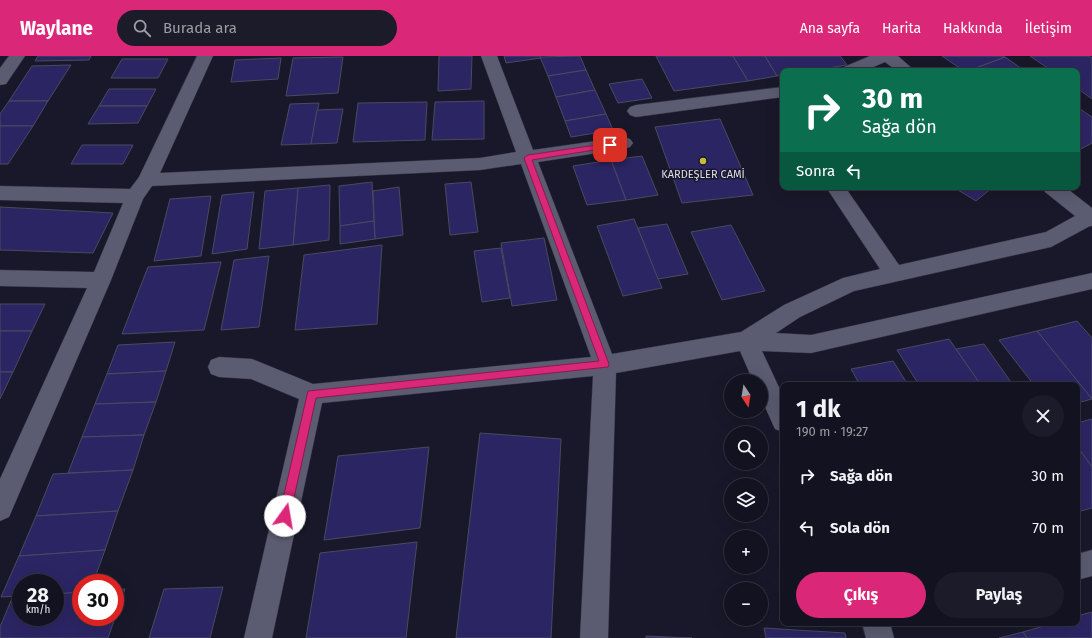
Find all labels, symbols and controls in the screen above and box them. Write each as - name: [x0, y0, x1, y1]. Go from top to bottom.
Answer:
- search box: [117, 10, 397, 46]
- text: Waylane: [20, 17, 93, 40]
- icon: search: [131, 17, 153, 39]
- text: Burada ara: [163, 19, 237, 37]
- text: Ana sayfa: [800, 20, 860, 37]
- text: Harita: [882, 20, 921, 37]
- text: Hakkında: [943, 20, 1003, 37]
- text: İletişim: [1025, 20, 1072, 37]
- text: 30 m: [862, 82, 923, 115]
- icon: right: [796, 84, 848, 136]
- text: Sağa dön: [862, 116, 937, 138]
- pin: [593, 128, 627, 162]
- icon: arrive: [599, 134, 621, 156]
- marker: KARDEŞLER CAMİ: [698, 156, 708, 166]
- icon: left: [843, 160, 865, 182]
- text: Sonra: [796, 162, 835, 180]
- place label: KARDEŞLER CAMİ: [661, 167, 745, 181]
- north arrow: [724, 374, 768, 418]
- map controls: [724, 374, 768, 626]
- text: 1 dk: [796, 395, 840, 423]
- button: close: [1022, 395, 1064, 437]
- text: 190 m · 19:27: [796, 424, 868, 439]
- button: search: [724, 426, 768, 470]
- icon: right: [796, 465, 818, 487]
- text: Sağa dön: [830, 467, 893, 485]
- text: 30 m: [1031, 467, 1064, 485]
- button: layers: [724, 478, 768, 522]
- position arrow: [264, 495, 306, 537]
- icon: left: [796, 517, 818, 539]
- text: Sola dön: [830, 519, 890, 537]
- text: 70 m: [1032, 519, 1064, 537]
- button: +: [724, 530, 768, 574]
- button: Çıkış: [796, 572, 926, 618]
- button: Paylaş: [934, 572, 1064, 618]
- speed limit sign: 30: [72, 574, 124, 626]
- button: −: [724, 582, 768, 626]
- text: 28: [27, 583, 49, 607]
- text: km/h: [26, 604, 50, 616]

